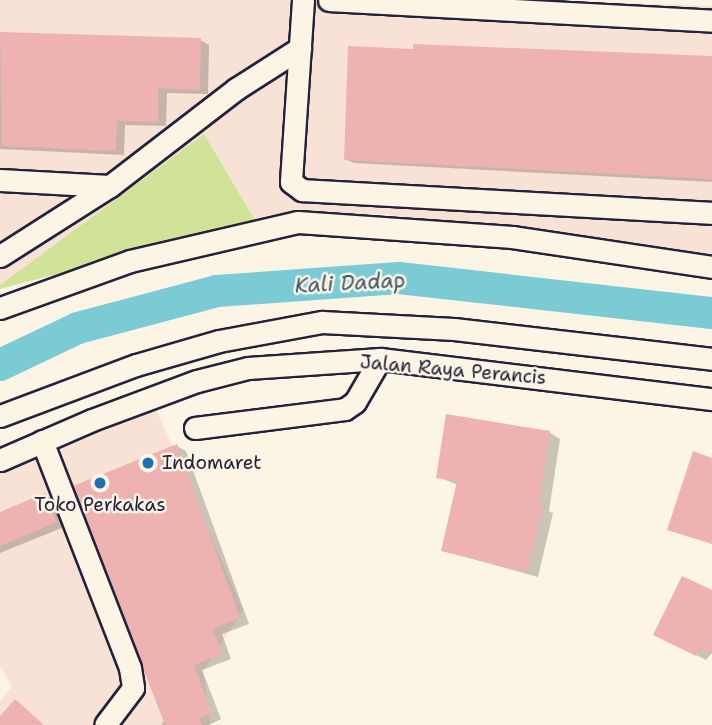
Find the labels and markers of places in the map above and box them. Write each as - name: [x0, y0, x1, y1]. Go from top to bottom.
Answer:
- place label: Indomaret: [162, 452, 262, 474]
- marker: Indomaret: [140, 455, 156, 471]
- marker: Toko Perkakas: [92, 475, 108, 491]
- place label: Toko Perkakas: [34, 494, 166, 516]

